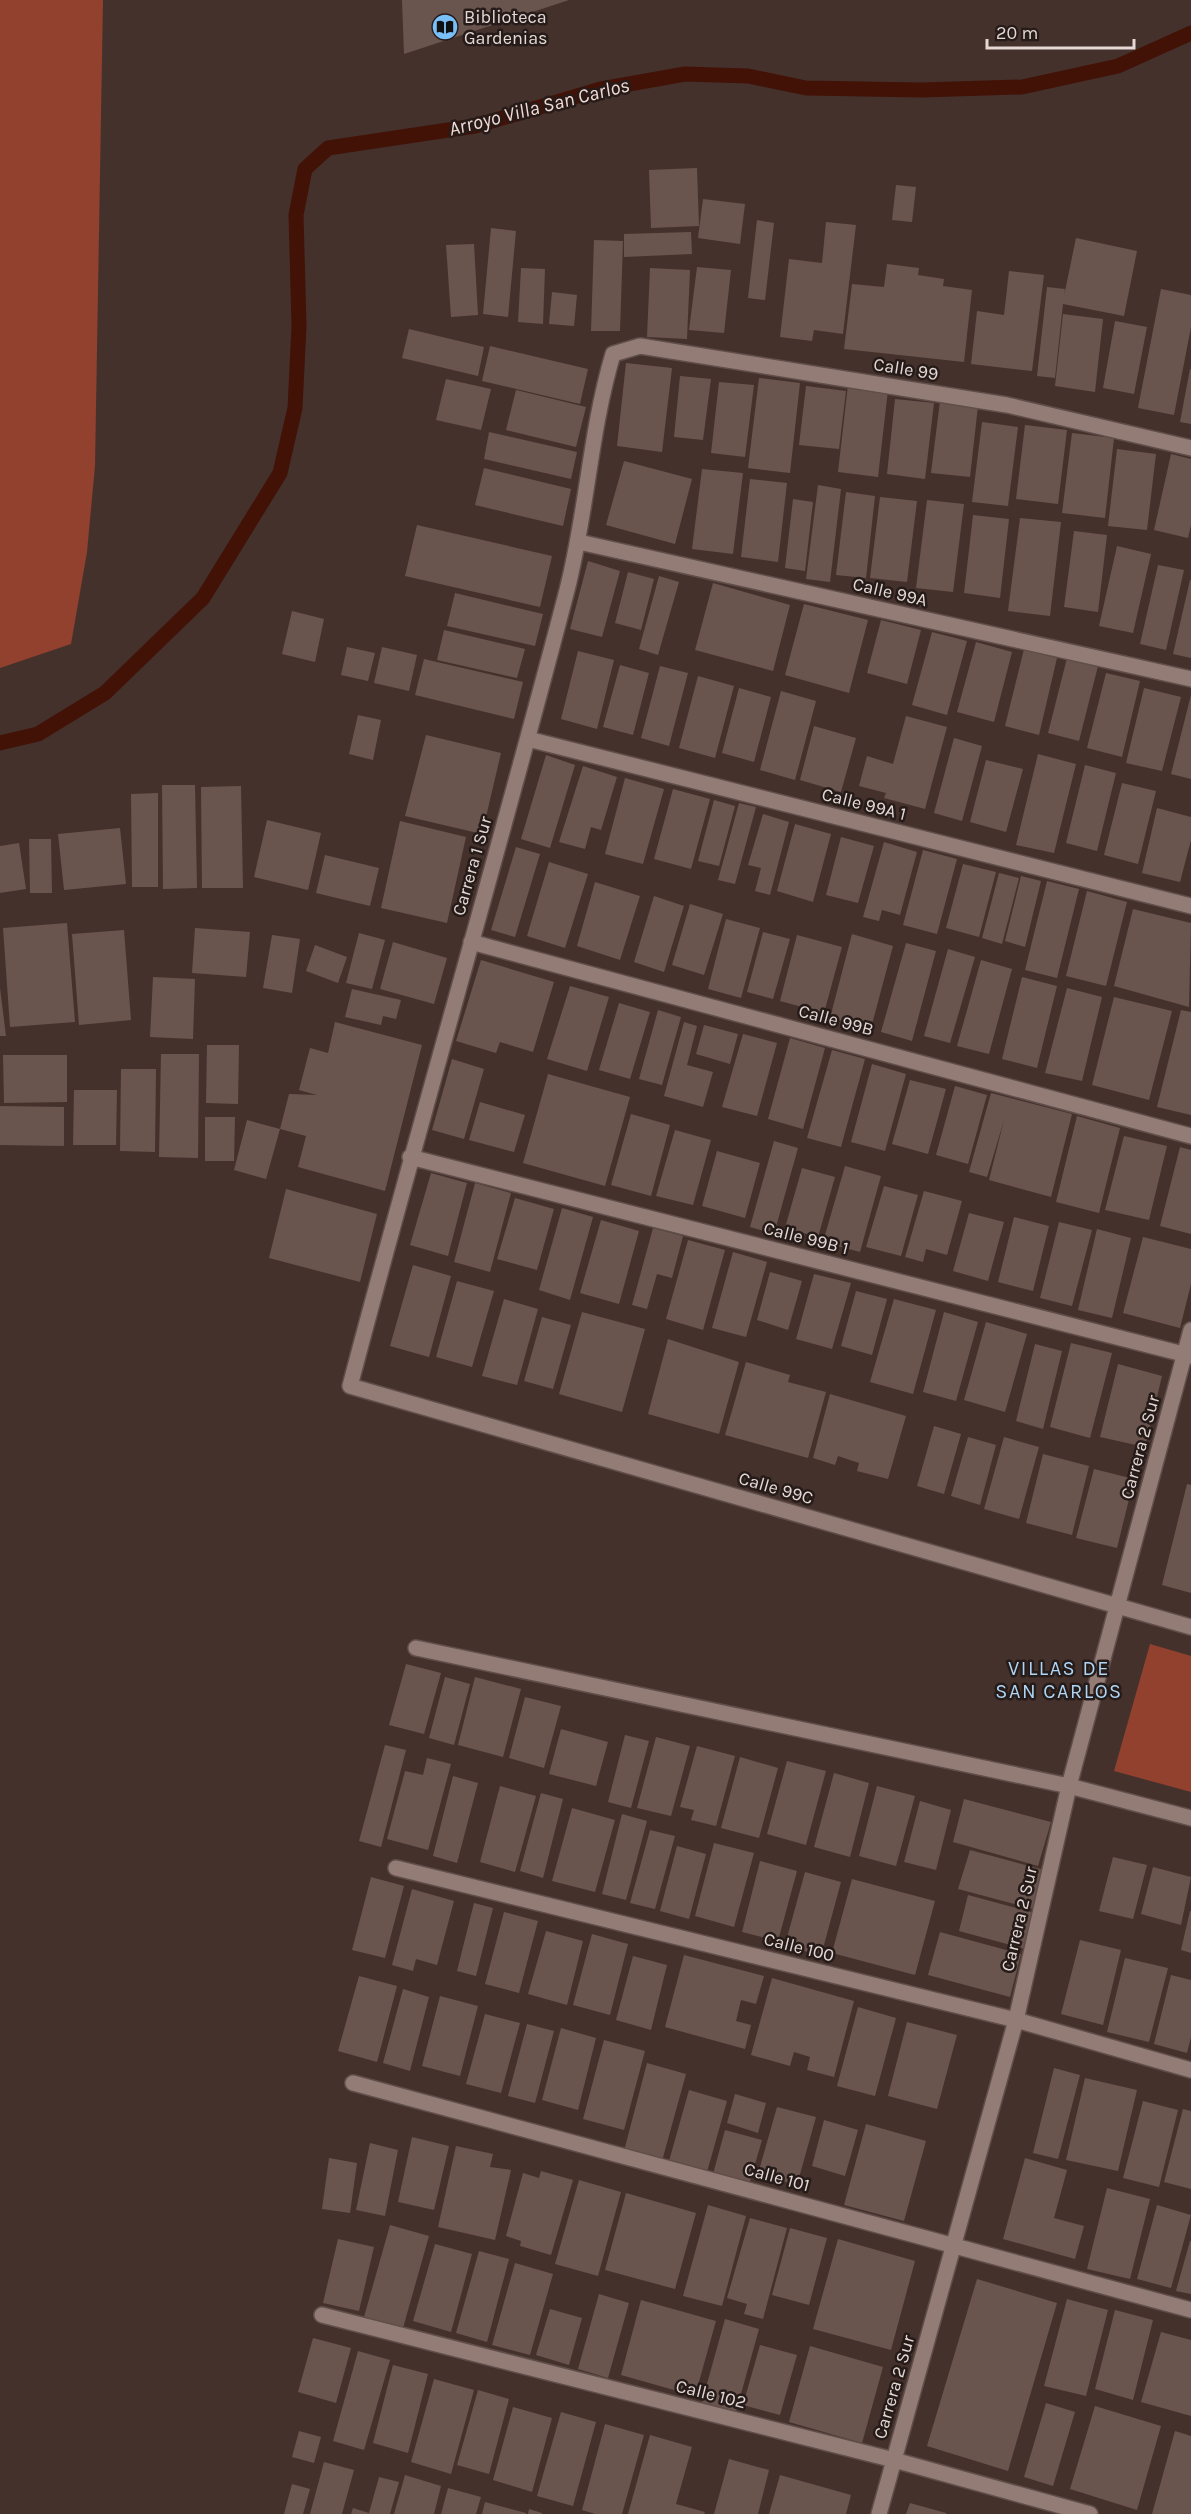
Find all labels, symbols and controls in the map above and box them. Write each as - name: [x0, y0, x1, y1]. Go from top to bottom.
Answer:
- place label: Biblioteca Gardenias: [464, 6, 548, 49]
- library icon: Biblioteca Gardenias: [430, 12, 460, 42]
- scale bar: [987, 12, 1134, 50]
- text: 20 m: [996, 22, 1038, 44]
- water label: Arroyo Villa San Carlos: [446, 73, 632, 141]
- street label: Calle 99: [872, 353, 940, 385]
- street label: Calle 99A: [851, 573, 929, 611]
- street label: Calle 99A 1: [820, 783, 908, 825]
- street label: Carrera 1 Sur: [447, 813, 497, 918]
- street label: Calle 99B: [796, 999, 876, 1041]
- street label: Calle 99B 1: [761, 1217, 851, 1259]
- street label: Carrera 2 Sur: [1116, 1392, 1165, 1501]
- street label: Calle 99C: [736, 1467, 816, 1509]
- district label: VILLAS DE SAN CARLOS: [995, 1657, 1123, 1703]
- street label: Carrera 2 Sur: [996, 1864, 1042, 1974]
- street label: Calle 100: [761, 1928, 837, 1966]
- street label: Calle 101: [742, 2158, 812, 2196]
- street label: Carrera 2 Sur: [869, 2332, 919, 2441]
- street label: Calle 102: [674, 2375, 748, 2413]

